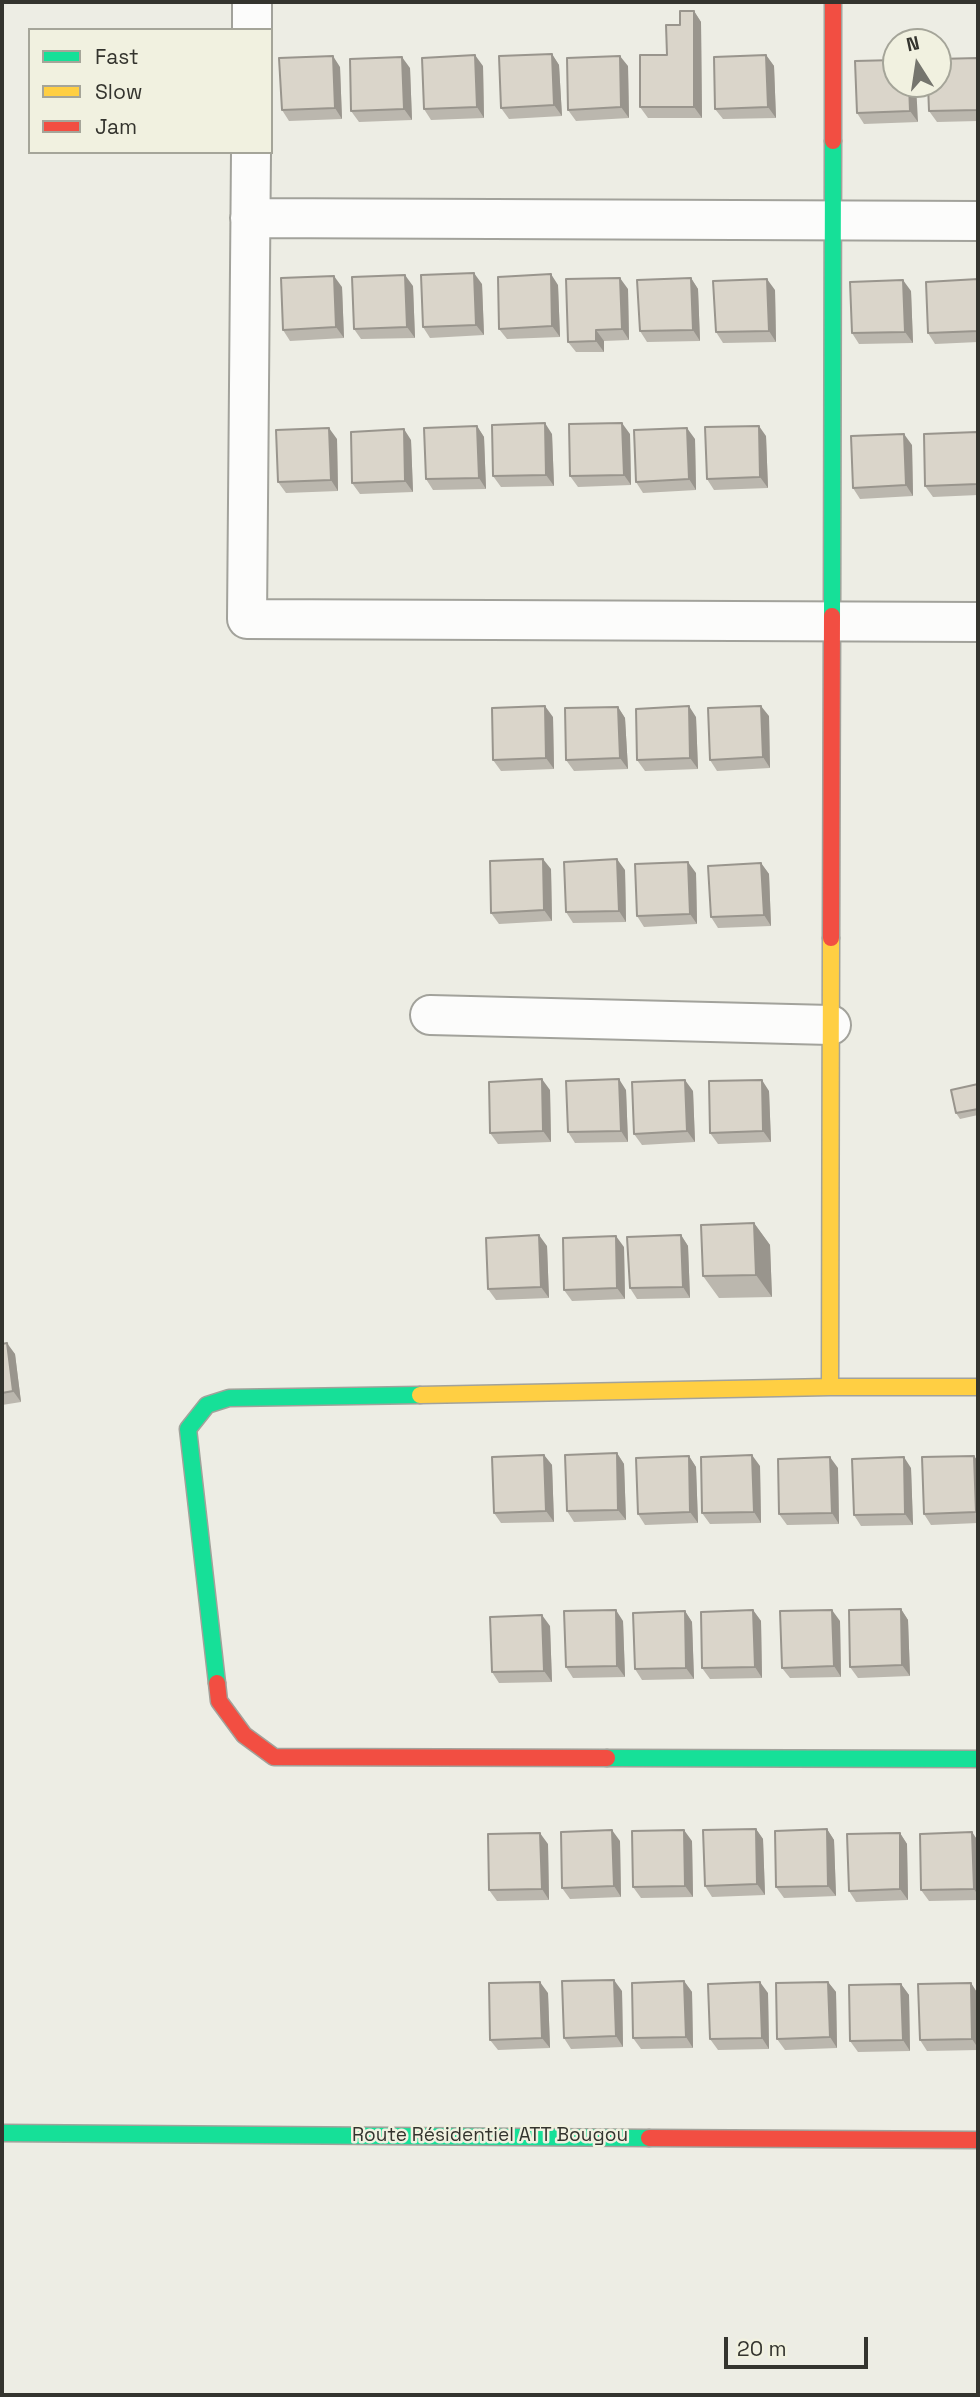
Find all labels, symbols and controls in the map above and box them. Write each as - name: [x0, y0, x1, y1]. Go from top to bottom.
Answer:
- legend: [28, 28, 273, 154]
- north arrow: [882, 28, 952, 98]
- text: N: [904, 30, 922, 57]
- text: Fast: [95, 43, 139, 70]
- text: Slow: [95, 78, 143, 105]
- text: Jam: [95, 113, 137, 140]
- street label: Route Résidentiel ATT Bougou: [352, 2125, 628, 2147]
- scale bar: [728, 2324, 872, 2368]
- text: 20 m: [737, 2335, 787, 2362]

